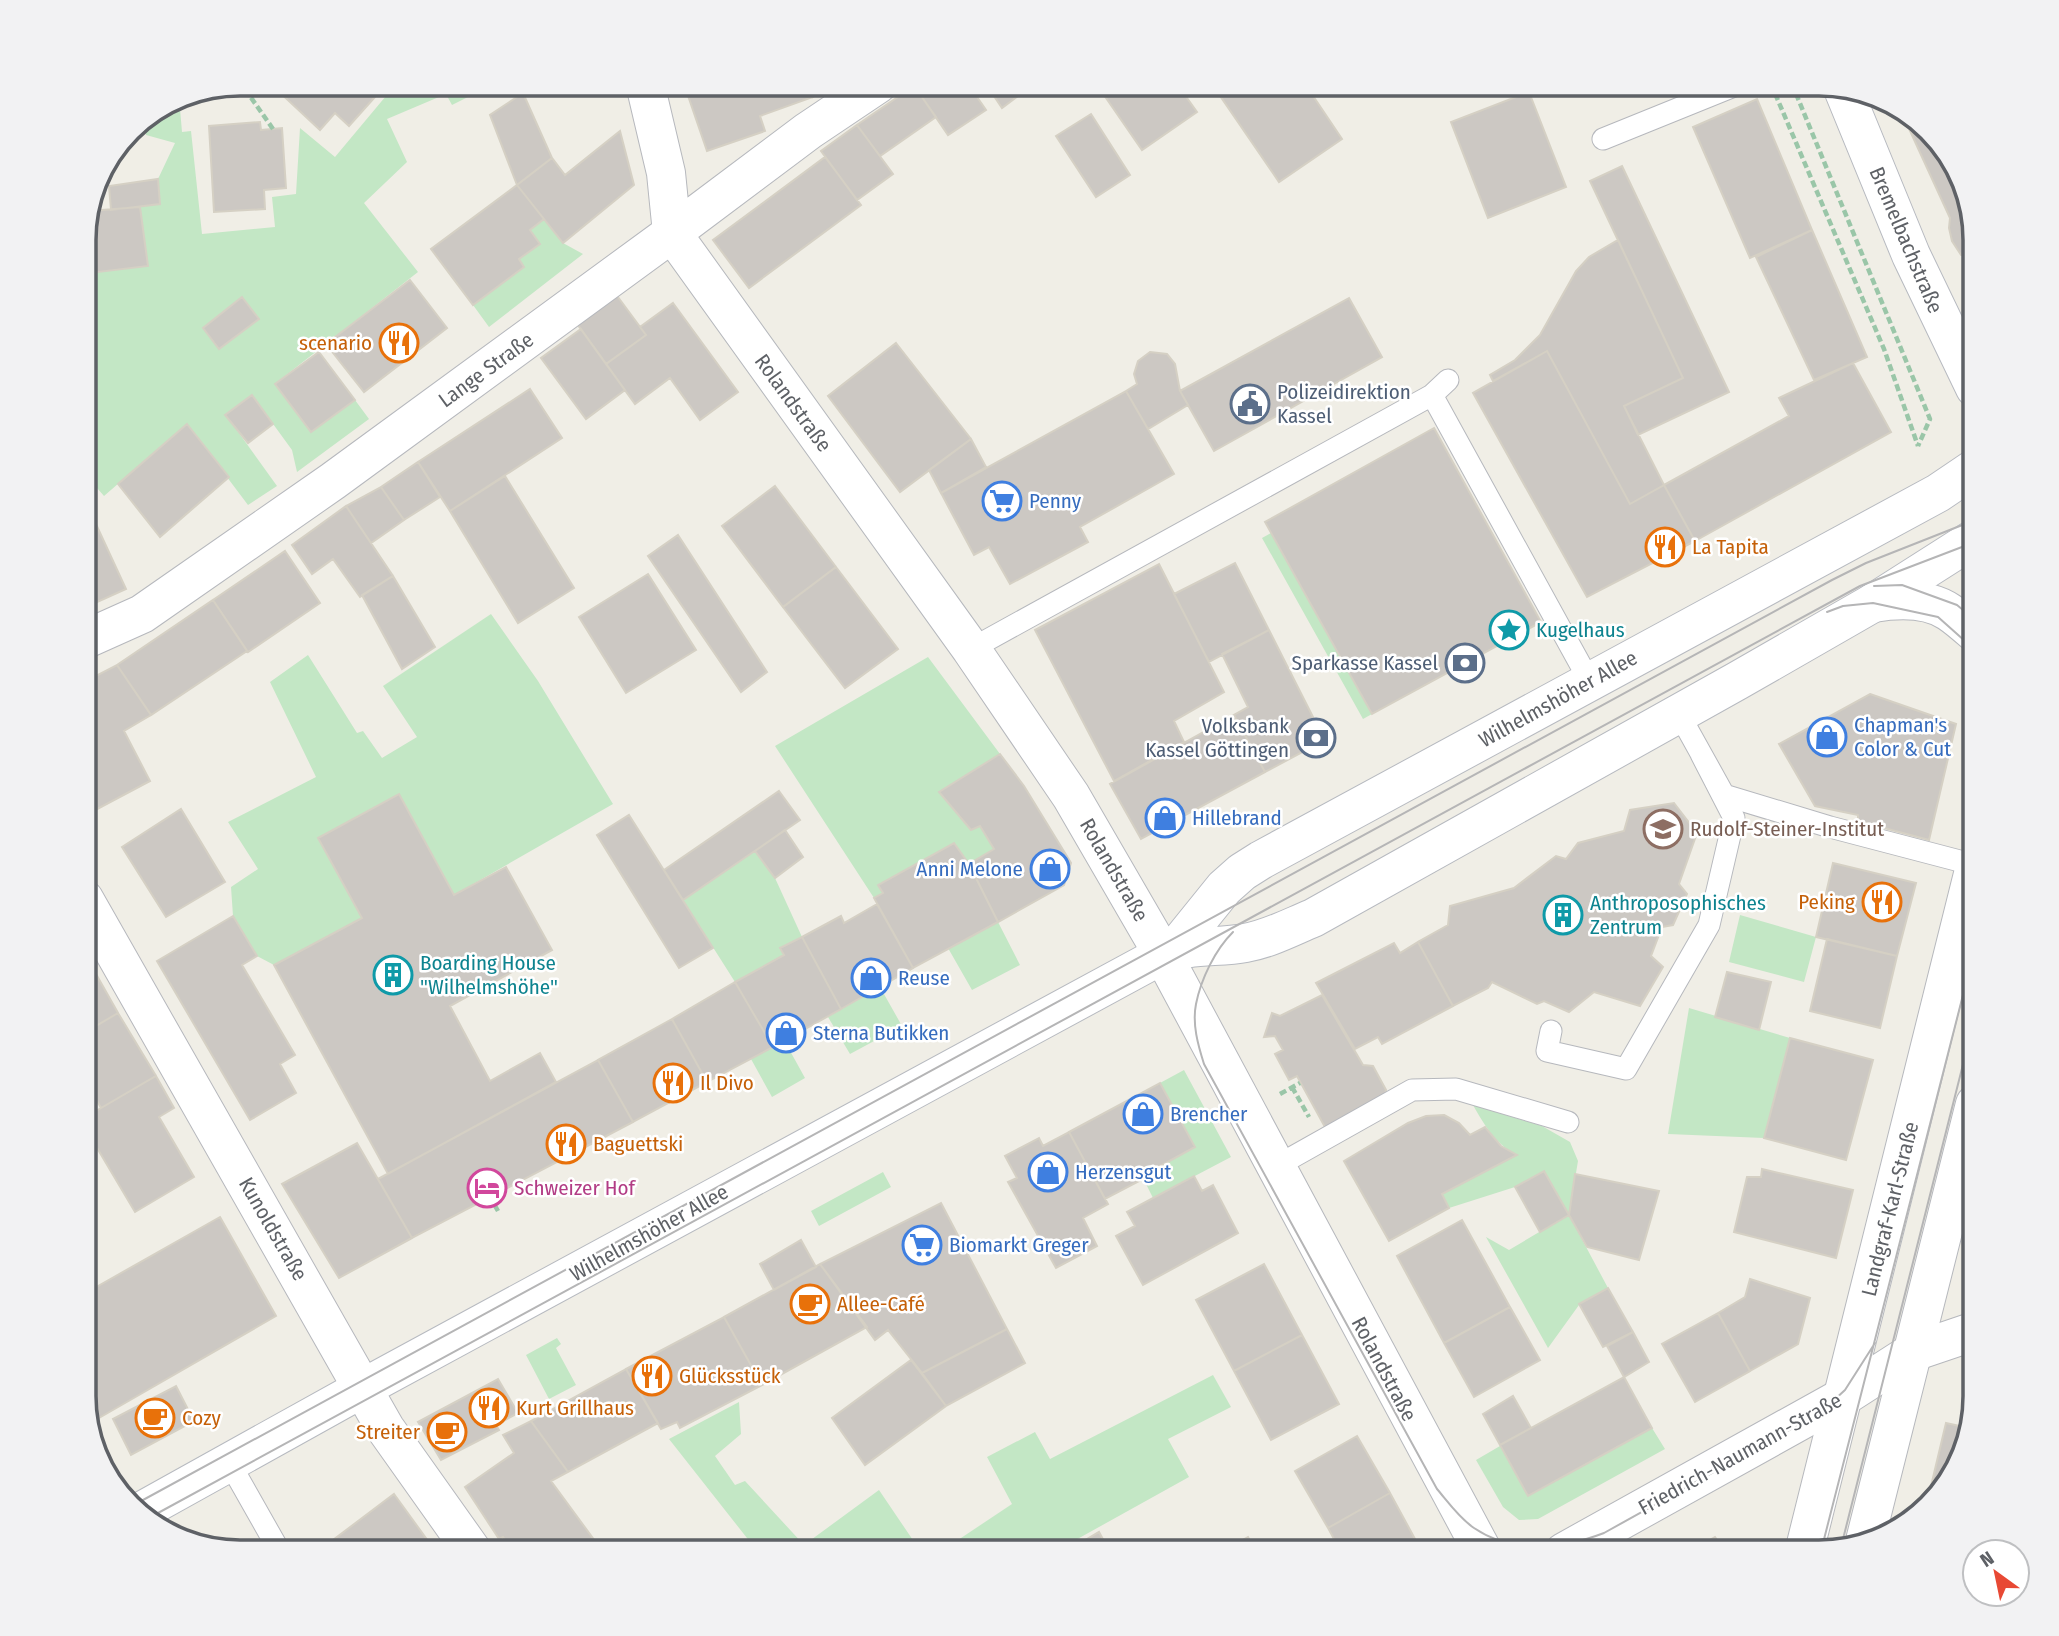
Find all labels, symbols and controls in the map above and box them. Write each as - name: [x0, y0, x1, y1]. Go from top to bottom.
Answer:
- street label: Bremelbachstraße: [1863, 163, 1949, 317]
- restaurant icon: scenario: [378, 322, 420, 364]
- street label: Lange Straße: [433, 327, 539, 413]
- place label: scenario: [299, 330, 372, 356]
- street label: Rolandstraße: [749, 349, 837, 457]
- place label: Polizeidirektion Kassel: [1277, 379, 1411, 429]
- public building icon: Polizeidirektion Kassel: [1229, 383, 1271, 425]
- supermarket icon: Penny: [981, 480, 1023, 522]
- place label: Penny: [1029, 488, 1082, 514]
- restaurant icon: La Tapita: [1644, 526, 1686, 568]
- place label: La Tapita: [1692, 534, 1769, 560]
- place icon: Kugelhaus: [1488, 609, 1530, 651]
- place label: Kugelhaus: [1536, 617, 1625, 643]
- bank icon: Sparkasse Kassel: [1444, 642, 1486, 684]
- street label: Wilhelmshöher Allee: [1474, 645, 1642, 753]
- place label: Sparkasse Kassel: [1292, 650, 1438, 676]
- place label: Chapman's Color & Cut: [1854, 712, 1951, 762]
- place label: Volksbank Kassel Göttingen: [1145, 713, 1289, 763]
- shop icon: Chapman's Color & Cut: [1806, 716, 1848, 758]
- bank icon: Volksbank Kassel Göttingen: [1295, 717, 1337, 759]
- shop icon: Hillebrand: [1144, 797, 1186, 839]
- place label: Hillebrand: [1192, 805, 1282, 831]
- school or university icon: Rudolf-Steiner-Institut: [1642, 808, 1684, 850]
- street label: Rolandstraße: [1074, 814, 1154, 926]
- place label: Rudolf-Steiner-Institut: [1690, 816, 1884, 842]
- shop icon: Anni Melone: [1029, 848, 1071, 890]
- place label: Anni Melone: [916, 856, 1023, 882]
- restaurant icon: Peking: [1861, 881, 1903, 923]
- place label: Peking: [1798, 889, 1855, 915]
- place label: Anthroposophisches Zentrum: [1590, 890, 1766, 940]
- building icon: Anthroposophisches Zentrum: [1542, 894, 1584, 936]
- place label: Boarding House "Wilhelmshöhe": [420, 950, 558, 1000]
- building icon: Boarding House "Wilhelmshöhe": [372, 954, 414, 996]
- shop icon: Reuse: [850, 957, 892, 999]
- place label: Reuse: [898, 965, 950, 991]
- shop icon: Sterna Butikken: [765, 1012, 807, 1054]
- place label: Sterna Butikken: [813, 1020, 949, 1046]
- restaurant icon: Il Divo: [652, 1062, 694, 1104]
- place label: Il Divo: [700, 1070, 754, 1096]
- shop icon: Brencher: [1122, 1093, 1164, 1135]
- place label: Brencher: [1170, 1101, 1248, 1127]
- street label: Landgraf-Karl-Straße: [1856, 1119, 1924, 1299]
- restaurant icon: Baguettski: [545, 1123, 587, 1165]
- place label: Baguettski: [593, 1131, 683, 1157]
- shop icon: Herzensgut: [1027, 1151, 1069, 1193]
- place label: Herzensgut: [1075, 1159, 1171, 1185]
- hotel icon: Schweizer Hof: [466, 1167, 508, 1209]
- street label: Kunoldstraße: [233, 1173, 313, 1285]
- place label: Schweizer Hof: [514, 1175, 636, 1201]
- street label: Wilhelmshöher Allee: [565, 1179, 733, 1287]
- supermarket icon: Biomarkt Greger: [901, 1224, 943, 1266]
- place label: Biomarkt Greger: [949, 1232, 1089, 1258]
- cafe icon: Allee-Café: [789, 1283, 831, 1325]
- place label: Allee-Café: [837, 1291, 925, 1317]
- street label: Rolandstraße: [1346, 1312, 1422, 1426]
- restaurant icon: Glücksstück: [631, 1355, 673, 1397]
- place label: Glücksstück: [679, 1363, 781, 1389]
- restaurant icon: Kurt Grillhaus: [468, 1387, 510, 1429]
- street label: Friedrich-Naumann-Straße: [1634, 1387, 1846, 1521]
- place label: Kurt Grillhaus: [516, 1395, 634, 1421]
- cafe icon: Cozy: [134, 1397, 176, 1439]
- place label: Cozy: [182, 1405, 221, 1431]
- cafe icon: Streiter: [426, 1411, 468, 1453]
- place label: Streiter: [356, 1419, 421, 1445]
- north arrow: [1961, 1538, 2031, 1608]
- text: N: [1976, 1546, 1998, 1572]

